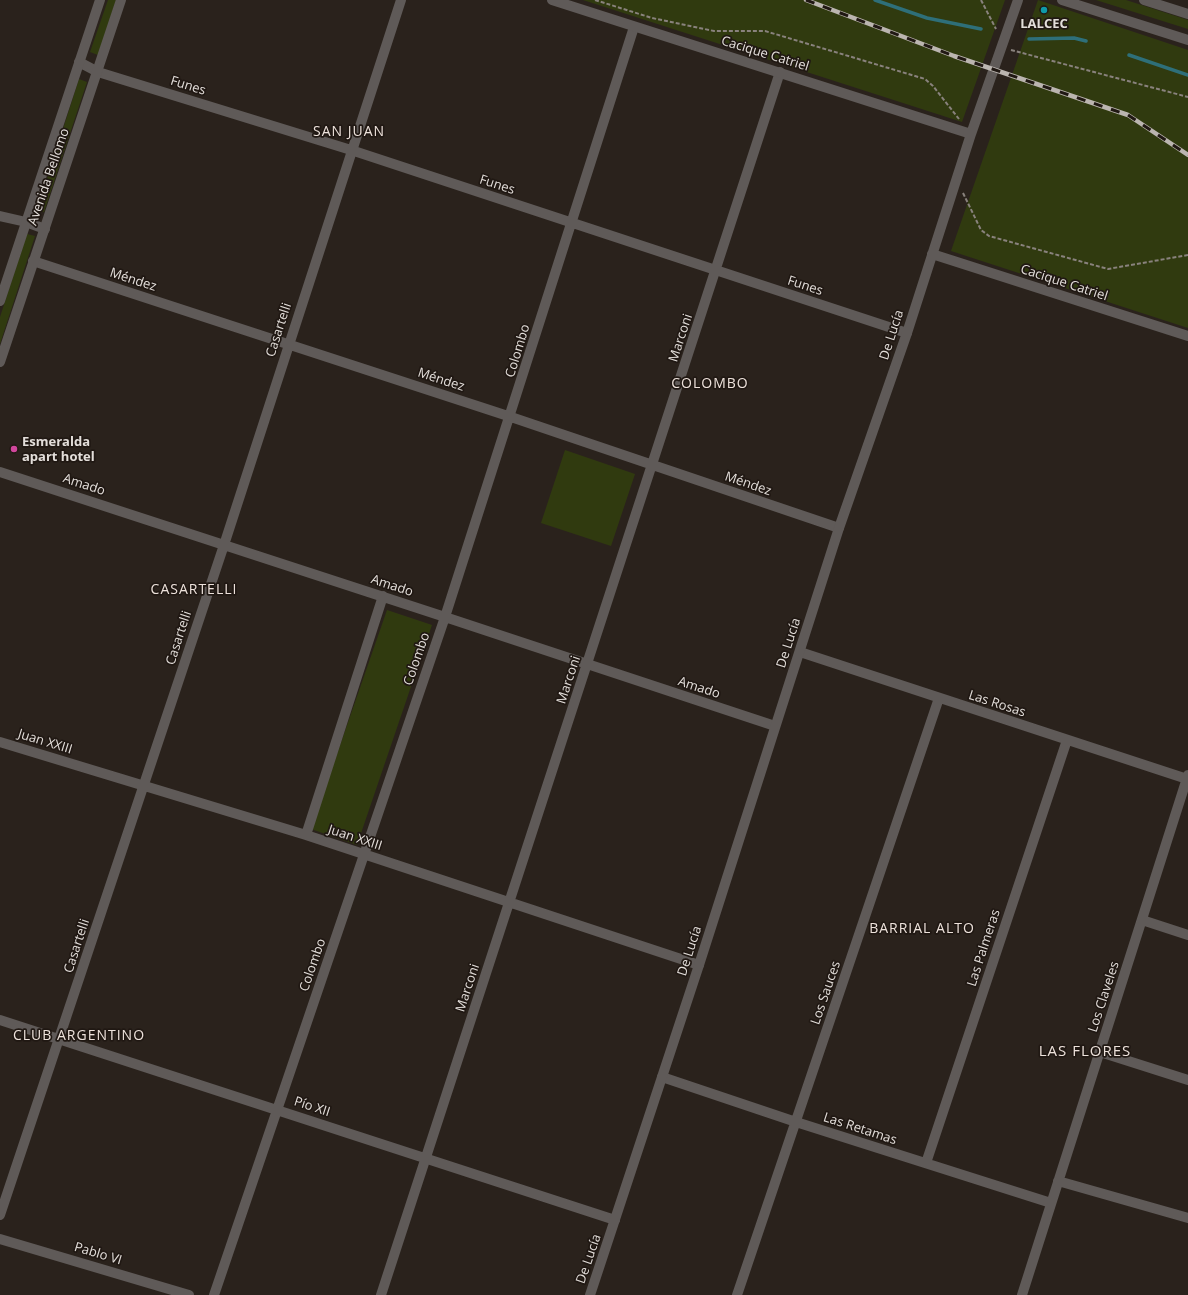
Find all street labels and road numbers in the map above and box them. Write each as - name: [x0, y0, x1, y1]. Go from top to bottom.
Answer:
- street label: Cacique Catriel: [719, 33, 811, 75]
- street label: Funes: [168, 73, 208, 99]
- street label: Avenida Bellomo: [25, 126, 73, 228]
- street label: Funes: [477, 172, 517, 198]
- street label: Cacique Catriel: [1018, 262, 1110, 304]
- street label: Méndez: [108, 265, 158, 295]
- street label: Funes: [785, 273, 825, 299]
- street label: Casartelli: [263, 301, 295, 359]
- street label: De Lucía: [877, 308, 907, 362]
- street label: Marconi: [666, 312, 696, 364]
- street label: Colombo: [503, 322, 533, 380]
- street label: Méndez: [416, 365, 466, 395]
- street label: Méndez: [723, 469, 773, 499]
- street label: Amado: [61, 471, 107, 499]
- street label: Amado: [369, 572, 415, 600]
- street label: Casartelli: [163, 609, 195, 667]
- street label: De Lucía: [774, 616, 804, 670]
- street label: Colombo: [401, 630, 433, 688]
- street label: Marconi: [554, 654, 584, 706]
- street label: Amado: [676, 674, 722, 702]
- street label: Las Rosas: [967, 687, 1027, 721]
- street label: Juan XXIII: [16, 726, 74, 758]
- street label: Juan XXIII: [326, 822, 384, 854]
- street label: Las Palmeras: [964, 908, 1004, 988]
- street label: Casartelli: [61, 917, 93, 975]
- street label: De Lucía: [675, 924, 705, 978]
- street label: Colombo: [297, 936, 329, 994]
- street label: Los Sauces: [808, 959, 844, 1027]
- street label: Los Claveles: [1085, 960, 1123, 1034]
- street label: Marconi: [453, 962, 483, 1014]
- street label: Pío XII: [292, 1094, 332, 1120]
- street label: Las Retamas: [821, 1110, 899, 1148]
- street label: De Lucía: [573, 1232, 605, 1286]
- street label: Pablo VI: [72, 1239, 124, 1269]

